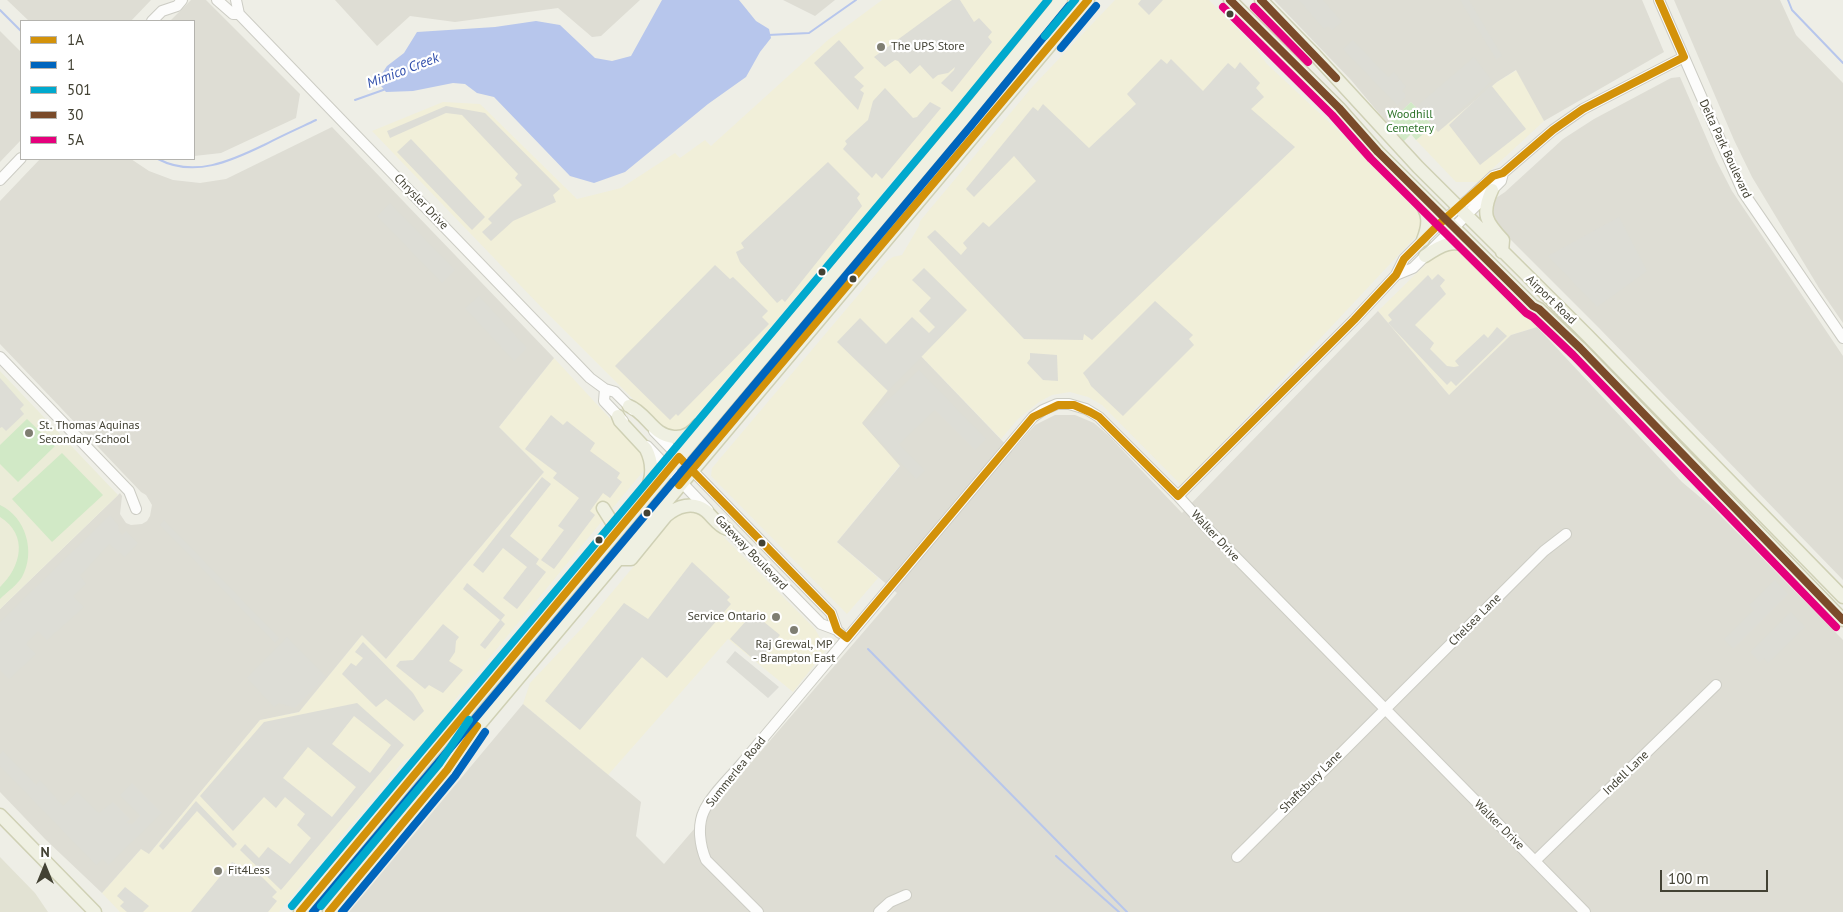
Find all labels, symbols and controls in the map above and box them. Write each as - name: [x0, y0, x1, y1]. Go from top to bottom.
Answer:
- unlabelled marker: [1225, 9, 1235, 19]
- legend: [20, 20, 195, 160]
- text: 1A: [67, 30, 84, 49]
- place label: The UPS Store: [891, 40, 965, 54]
- marker: The UPS Store: [875, 41, 887, 53]
- water label: Mimico Creek: [365, 50, 441, 92]
- text: 1: [67, 55, 75, 74]
- text: 501: [67, 80, 92, 99]
- street label: Delta Park Boulevard: [1696, 97, 1754, 201]
- text: 30: [67, 105, 83, 124]
- park label: Woodhill Cemetery: [1386, 108, 1434, 136]
- text: 5A: [67, 130, 84, 149]
- street label: Chrysler Drive: [391, 171, 451, 233]
- unlabelled marker: [817, 267, 827, 277]
- street label: Airport Road: [1523, 272, 1579, 328]
- unlabelled marker: [848, 274, 858, 284]
- place label: St. Thomas Aquinas Secondary School: [39, 419, 140, 447]
- marker: St. Thomas Aquinas Secondary School: [23, 427, 35, 439]
- street label: Walker Drive: [1188, 507, 1242, 565]
- unlabelled marker: [642, 508, 652, 518]
- street label: Gateway Boulevard: [712, 513, 790, 593]
- unlabelled marker: [594, 535, 604, 545]
- unlabelled marker: [757, 538, 767, 548]
- street label: Chelsea Lane: [1446, 591, 1504, 649]
- place label: Service Ontario: [687, 610, 766, 624]
- marker: Service Ontario: [770, 611, 782, 623]
- marker: Raj Grewal, MP - Brampton East: [788, 624, 800, 636]
- place label: Raj Grewal, MP - Brampton East: [753, 638, 835, 666]
- street label: Summerlea Road: [703, 734, 769, 810]
- street label: Shaftsbury Lane: [1277, 748, 1345, 816]
- street label: Indell Lane: [1600, 748, 1652, 798]
- street label: Walker Drive: [1471, 797, 1527, 853]
- north arrow: [20, 842, 70, 892]
- text: N: [40, 843, 50, 861]
- scale bar: [1663, 860, 1770, 892]
- place label: Fit4Less: [228, 864, 270, 878]
- marker: Fit4Less: [212, 865, 224, 877]
- text: 100 m: [1668, 869, 1709, 888]

